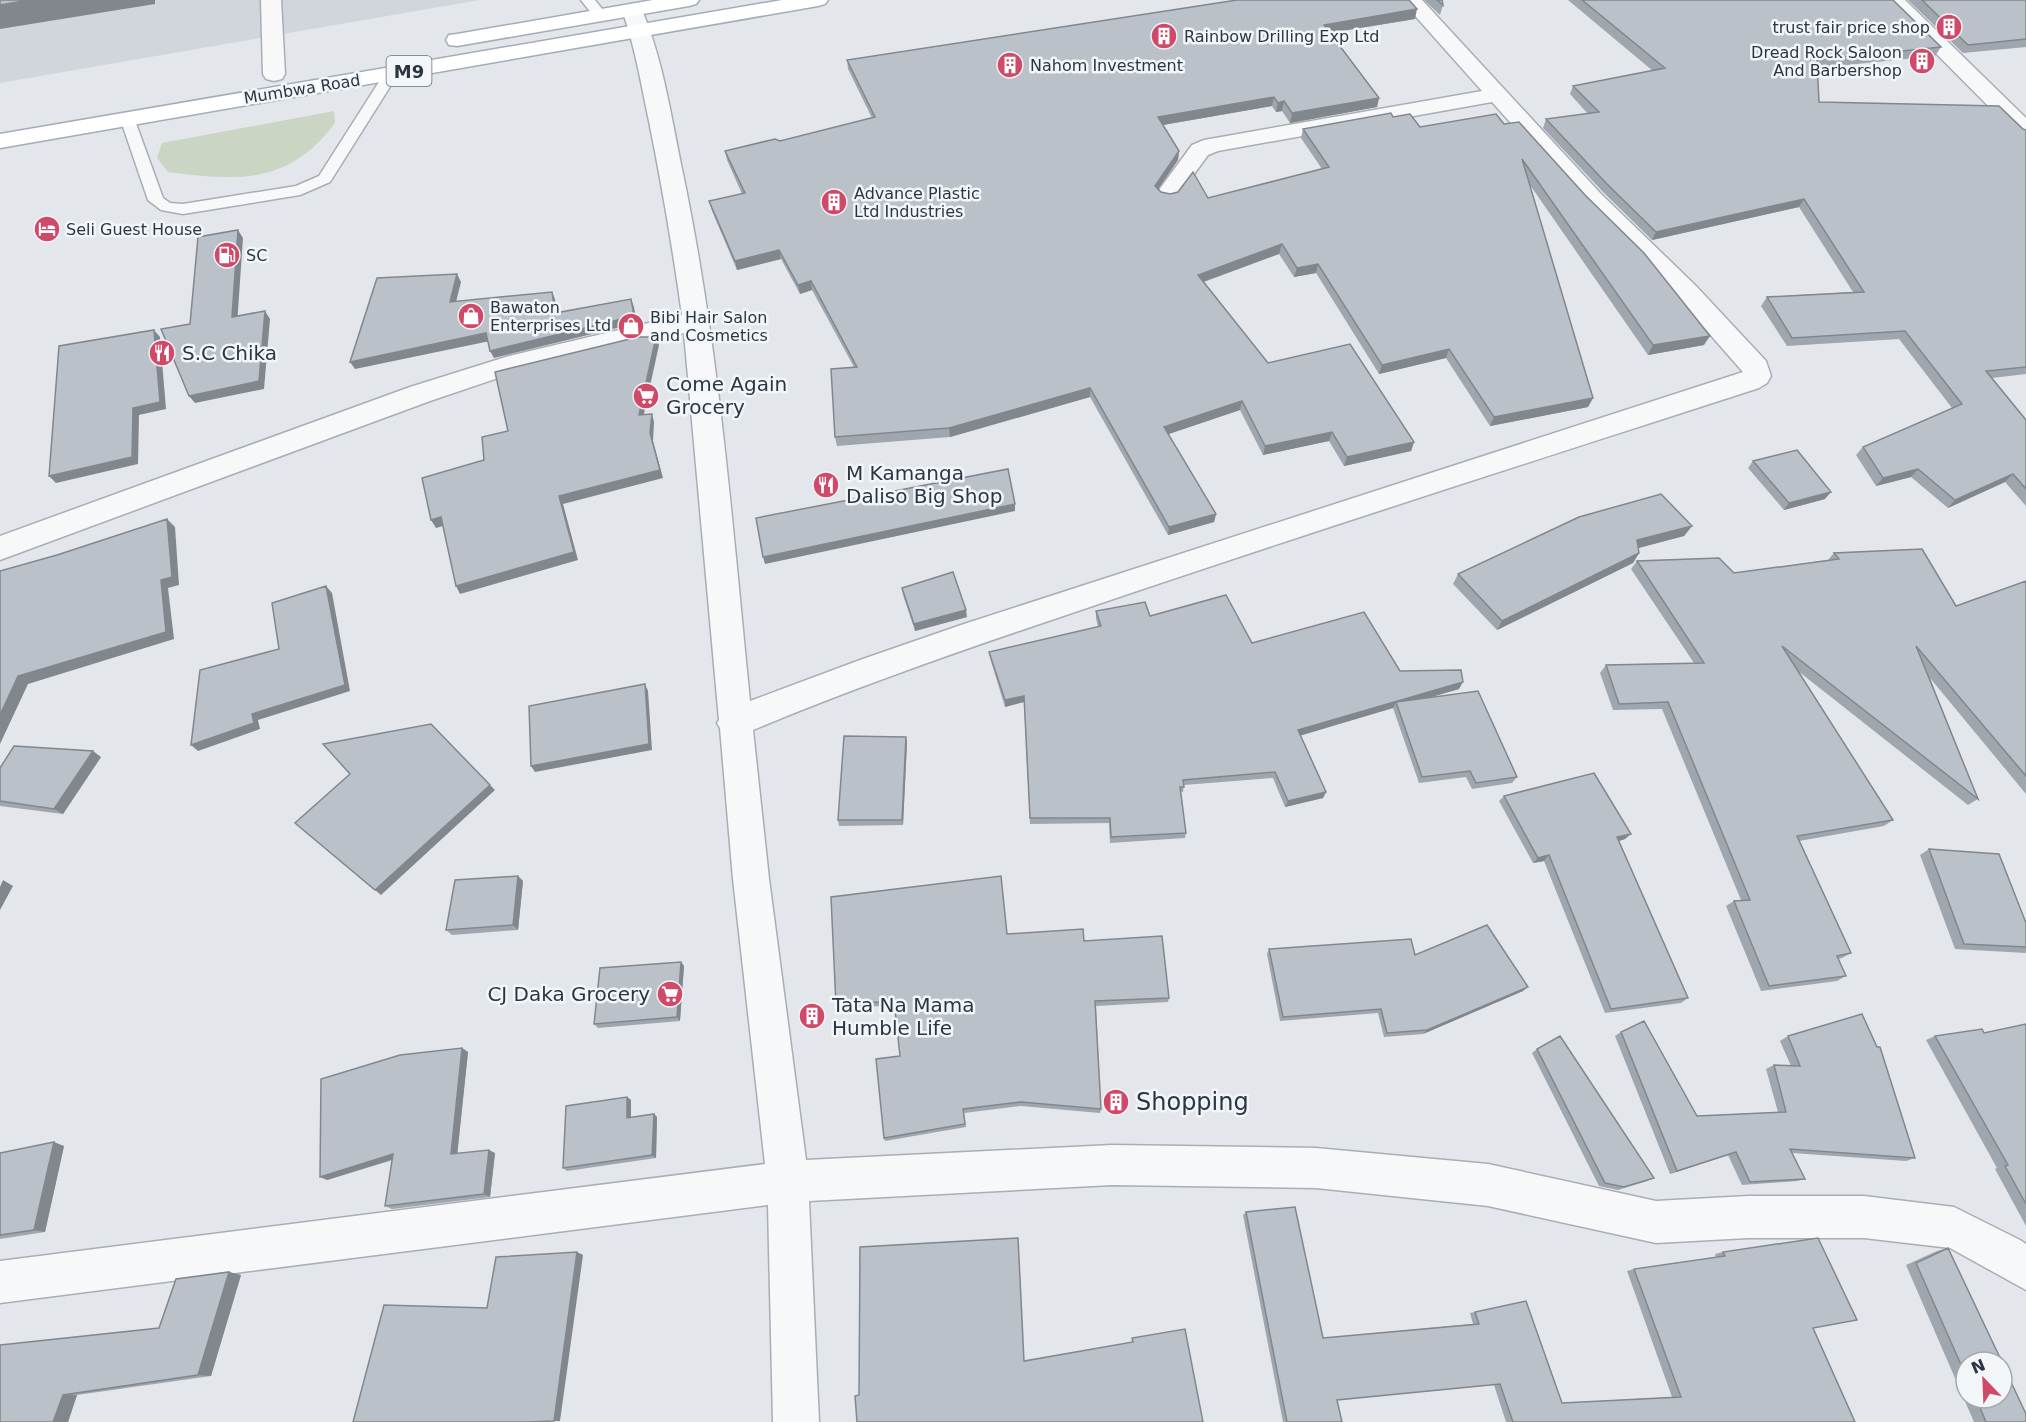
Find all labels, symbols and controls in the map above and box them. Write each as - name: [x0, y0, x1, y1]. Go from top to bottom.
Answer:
- building icon: trust fair price shop: [1934, 12, 1964, 42]
- place label: trust fair price shop: [1772, 18, 1930, 37]
- building icon: Rainbow Drilling Exp Ltd: [1149, 21, 1179, 51]
- place label: Rainbow Drilling Exp Ltd: [1184, 27, 1380, 46]
- place label: Dread Rock Saloon And Barbershop: [1751, 43, 1902, 80]
- building icon: Dread Rock Saloon And Barbershop: [1907, 46, 1937, 76]
- building icon: Nahom Investment: [995, 50, 1025, 80]
- road number: M9: [386, 56, 432, 86]
- place label: Nahom Investment: [1030, 56, 1183, 75]
- street label: Mumbwa Road: [242, 70, 362, 108]
- place label: Advance Plastic Ltd Industries: [854, 184, 980, 221]
- building icon: Advance Plastic Ltd Industries: [819, 187, 849, 217]
- hotel icon: Seli Guest House: [32, 214, 62, 244]
- place label: Seli Guest House: [66, 220, 202, 239]
- fuel station icon: SC: [212, 240, 242, 270]
- place label: SC: [246, 246, 267, 265]
- place label: Bawaton Enterprises Ltd: [490, 298, 611, 335]
- shop icon: Bawaton Enterprises Ltd: [456, 301, 486, 331]
- place label: Bibi Hair Salon and Cosmetics: [650, 308, 768, 345]
- shop icon: Bibi Hair Salon and Cosmetics: [616, 311, 646, 341]
- restaurant icon: S.C Chika: [147, 338, 177, 368]
- place label: S.C Chika: [182, 341, 277, 365]
- place label: Come Again Grocery: [666, 372, 787, 419]
- supermarket icon: Come Again Grocery: [631, 381, 661, 411]
- place label: M Kamanga Daliso Big Shop: [846, 461, 1002, 508]
- restaurant icon: M Kamanga Daliso Big Shop: [811, 470, 841, 500]
- supermarket icon: CJ Daka Grocery: [655, 979, 685, 1009]
- place label: CJ Daka Grocery: [487, 982, 650, 1006]
- place label: Tata Na Mama Humble Life: [831, 993, 974, 1040]
- building icon: Tata Na Mama Humble Life: [797, 1001, 827, 1031]
- building icon: Shopping: [1101, 1087, 1131, 1117]
- place label: Shopping: [1136, 1088, 1249, 1116]
- north arrow: [1954, 1350, 2014, 1410]
- text: N: [1968, 1355, 1988, 1378]

